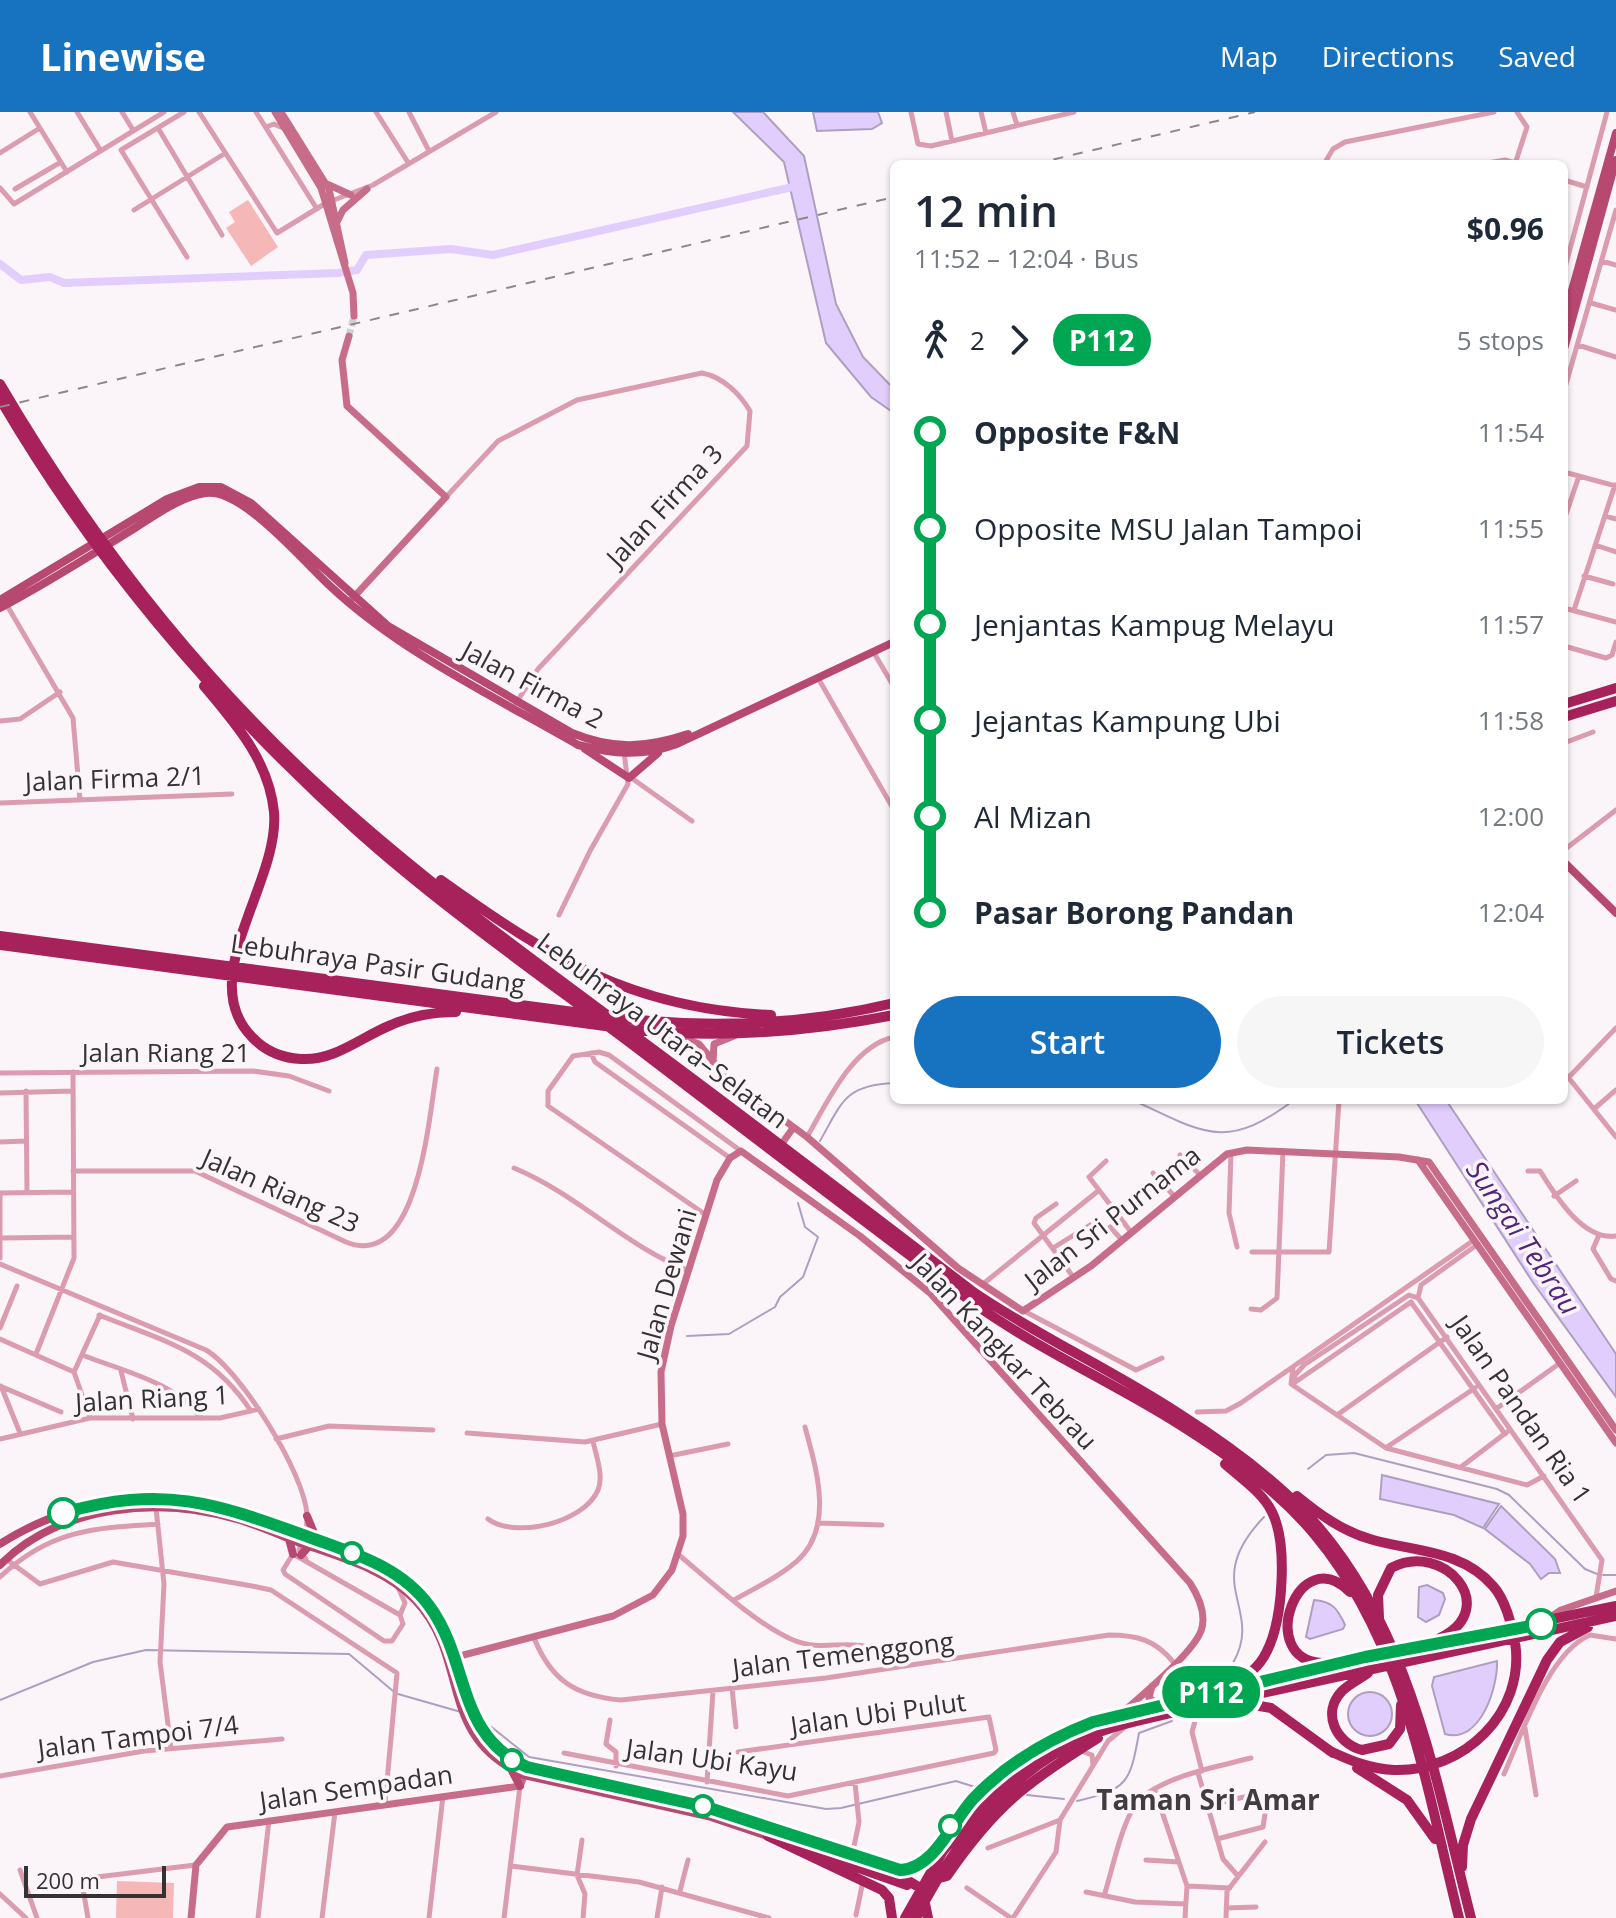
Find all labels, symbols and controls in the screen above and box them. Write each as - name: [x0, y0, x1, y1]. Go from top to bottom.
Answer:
- text: Linewise: [40, 30, 206, 82]
- text: Map: [1220, 37, 1278, 75]
- text: Directions: [1322, 37, 1454, 75]
- text: Saved: [1498, 37, 1576, 75]
- text: 12 min: [914, 180, 1058, 240]
- text: $0.96: [1467, 208, 1544, 249]
- text: 11:52 – 12:04 · Bus: [914, 240, 1139, 276]
- icon: walk: [914, 318, 958, 362]
- icon: forward: [997, 318, 1041, 362]
- text: P112: [1069, 321, 1135, 359]
- text: 2: [970, 322, 985, 358]
- text: 5 stops: [1457, 322, 1544, 358]
- text: Opposite F&N: [974, 412, 1180, 453]
- text: 11:54: [1478, 414, 1544, 450]
- street label: Jalan Firma 3: [596, 436, 730, 576]
- text: Opposite MSU Jalan Tampoi: [974, 508, 1363, 549]
- text: 11:55: [1478, 510, 1544, 546]
- text: Jenjantas Kampug Melayu: [974, 604, 1335, 645]
- text: 11:57: [1478, 606, 1544, 642]
- street label: Jalan Firma 2: [453, 630, 610, 736]
- text: Jejantas Kampung Ubi: [974, 700, 1281, 741]
- text: 11:58: [1478, 702, 1544, 738]
- street label: Jalan Firma 2/1: [21, 757, 206, 799]
- text: Al Mizan: [974, 796, 1092, 837]
- text: 12:00: [1478, 798, 1544, 834]
- text: Pasar Borong Pandan: [974, 892, 1294, 933]
- text: 12:04: [1478, 894, 1544, 930]
- street label: Lebuhraya Utara–Selatan: [530, 924, 796, 1136]
- street label: Lebuhraya Pasir Gudang: [228, 925, 528, 1001]
- button: Start: [914, 996, 1221, 1088]
- button: Tickets: [1237, 996, 1544, 1088]
- street label: Jalan Riang 21: [79, 1034, 250, 1070]
- street label: Jalan Sri Purnama: [1014, 1137, 1208, 1299]
- street label: Jalan Riang 23: [194, 1138, 365, 1241]
- water label: Sungai Tebrau: [1458, 1153, 1590, 1321]
- street label: Jalan Dewani: [626, 1204, 705, 1367]
- street label: Jalan Kangkar Tebrau: [902, 1243, 1106, 1457]
- street label: Jalan Pandan Ria 1: [1442, 1305, 1601, 1511]
- street label: Jalan Riang 1: [71, 1376, 230, 1420]
- unlabelled marker: [48, 1498, 78, 1528]
- unlabelled marker: [341, 1542, 363, 1564]
- unlabelled marker: [1526, 1609, 1556, 1639]
- street label: Jalan Temenggong: [727, 1623, 956, 1686]
- line badge: P112: [1155, 1666, 1267, 1718]
- text: P112: [1178, 1673, 1244, 1711]
- street label: Jalan Ubi Pulut: [785, 1683, 968, 1744]
- street label: Jalan Tampoi 7/4: [33, 1706, 241, 1767]
- street label: Jalan Ubi Kayu: [621, 1729, 800, 1789]
- unlabelled marker: [501, 1749, 523, 1771]
- street label: Jalan Sempadan: [254, 1756, 455, 1819]
- district label: Taman Sri Amar: [1096, 1780, 1320, 1818]
- unlabelled marker: [692, 1795, 714, 1817]
- unlabelled marker: [939, 1815, 961, 1837]
- scale bar: [24, 1862, 166, 1898]
- text: 200 m: [36, 1865, 100, 1895]

